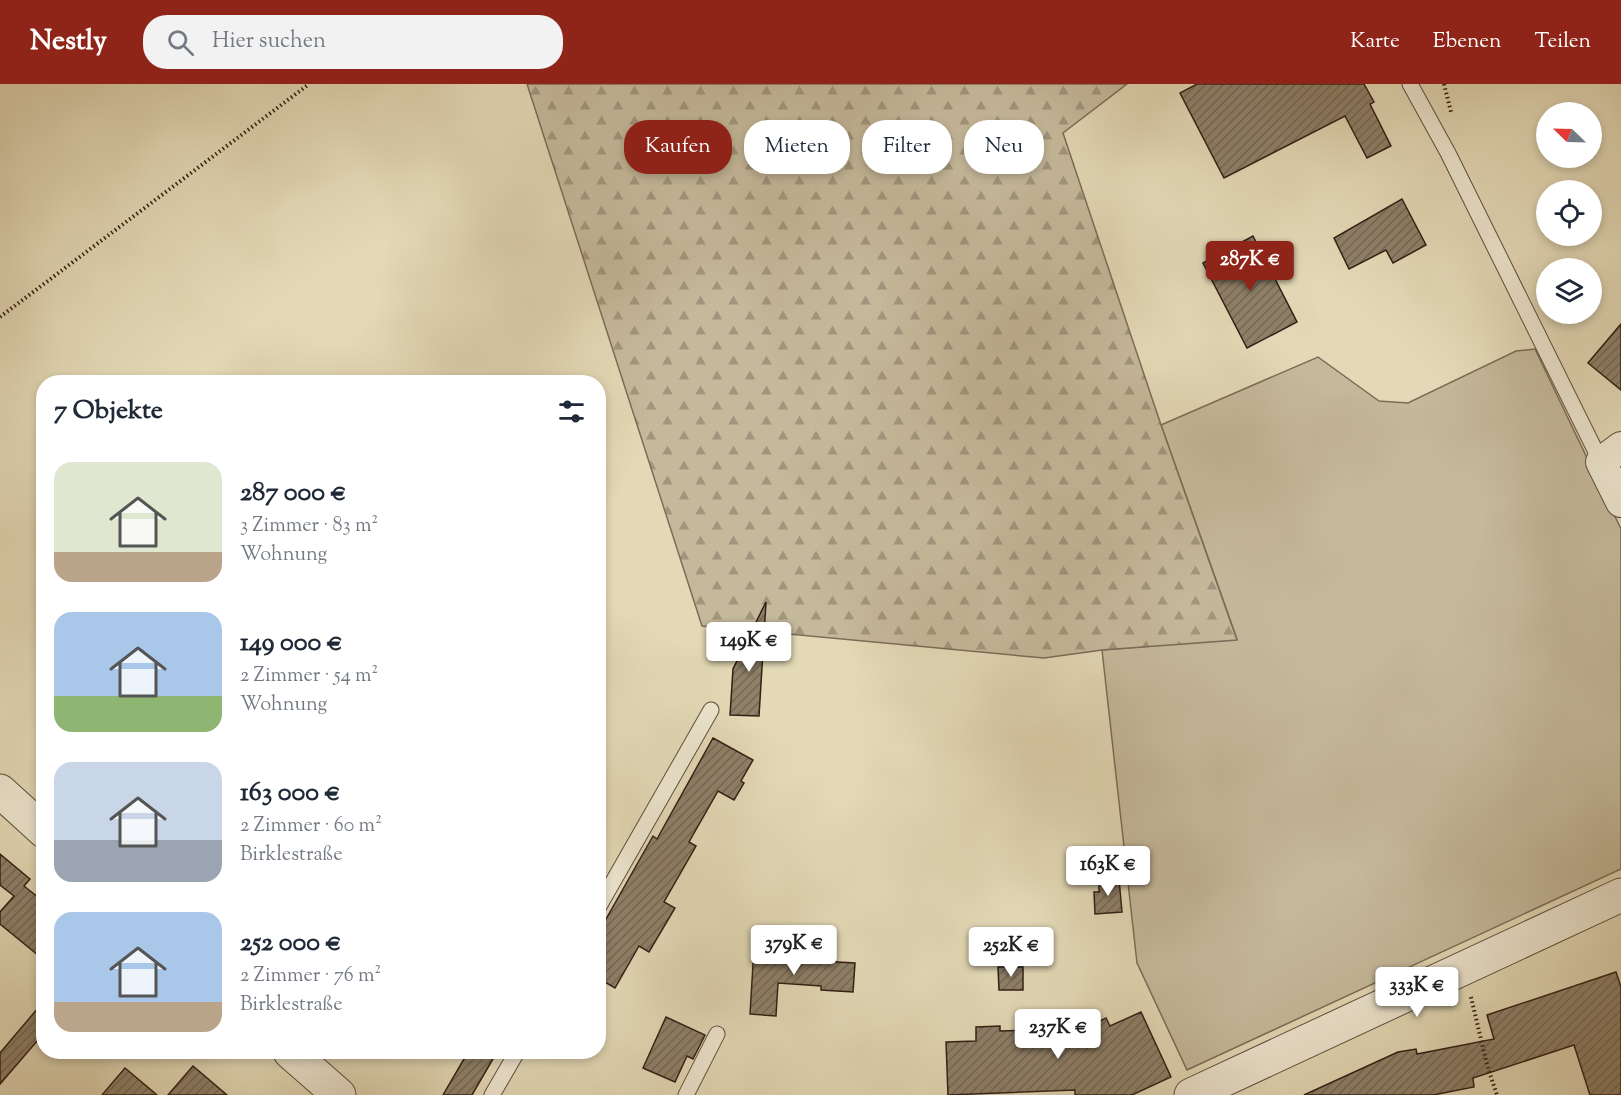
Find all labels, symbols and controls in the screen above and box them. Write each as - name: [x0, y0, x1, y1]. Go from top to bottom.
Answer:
- search box: [143, 15, 563, 69]
- text: Nestly: [30, 22, 107, 62]
- icon: search: [164, 26, 197, 59]
- text: Hier suchen: [212, 26, 326, 58]
- text: Karte: [1350, 27, 1400, 57]
- text: Ebenen: [1433, 27, 1501, 57]
- text: Teilen: [1534, 27, 1591, 57]
- north arrow: [1536, 102, 1602, 168]
- map controls: [1536, 102, 1602, 324]
- chip: Kaufen: [624, 120, 732, 174]
- chip: Mieten: [744, 120, 850, 174]
- chip: Filter: [862, 120, 952, 174]
- chip: Neu: [964, 120, 1044, 174]
- button: locate: [1536, 180, 1602, 246]
- pin: 287K €: [1201, 241, 1299, 292]
- text: 287K €: [1220, 246, 1280, 275]
- button: layers: [1536, 258, 1602, 324]
- text: 7 Objekte: [54, 393, 163, 430]
- icon: filters: [555, 395, 588, 428]
- text: 287 000 €: [240, 475, 347, 512]
- icon: home: [102, 486, 174, 558]
- text: 3 Zimmer · 83 m²: [240, 512, 378, 541]
- text: Wohnung: [240, 541, 327, 570]
- pin: 149K €: [700, 622, 798, 673]
- text: 149 000 €: [240, 625, 343, 662]
- text: 149K €: [720, 627, 778, 656]
- icon: home: [102, 636, 174, 708]
- text: 2 Zimmer · 54 m²: [240, 662, 378, 691]
- text: Wohnung: [240, 691, 327, 720]
- text: 163 000 €: [240, 775, 341, 812]
- icon: home: [102, 786, 174, 858]
- text: 2 Zimmer · 60 m²: [240, 812, 382, 841]
- text: Birklestraße: [240, 841, 342, 870]
- pin: 163K €: [1059, 846, 1157, 897]
- text: 163K €: [1080, 851, 1136, 880]
- text: 252 000 €: [240, 925, 342, 962]
- pin: 379K €: [745, 925, 843, 976]
- pin: 252K €: [962, 927, 1060, 978]
- text: 379K €: [765, 930, 823, 959]
- text: 252K €: [983, 932, 1039, 961]
- icon: home: [102, 936, 174, 1008]
- text: 2 Zimmer · 76 m²: [240, 962, 381, 991]
- pin: 333K €: [1368, 967, 1466, 1018]
- text: 333K €: [1389, 972, 1445, 1001]
- text: Birklestraße: [240, 991, 342, 1020]
- pin: 237K €: [1009, 1009, 1107, 1060]
- text: 237K €: [1029, 1014, 1087, 1043]

